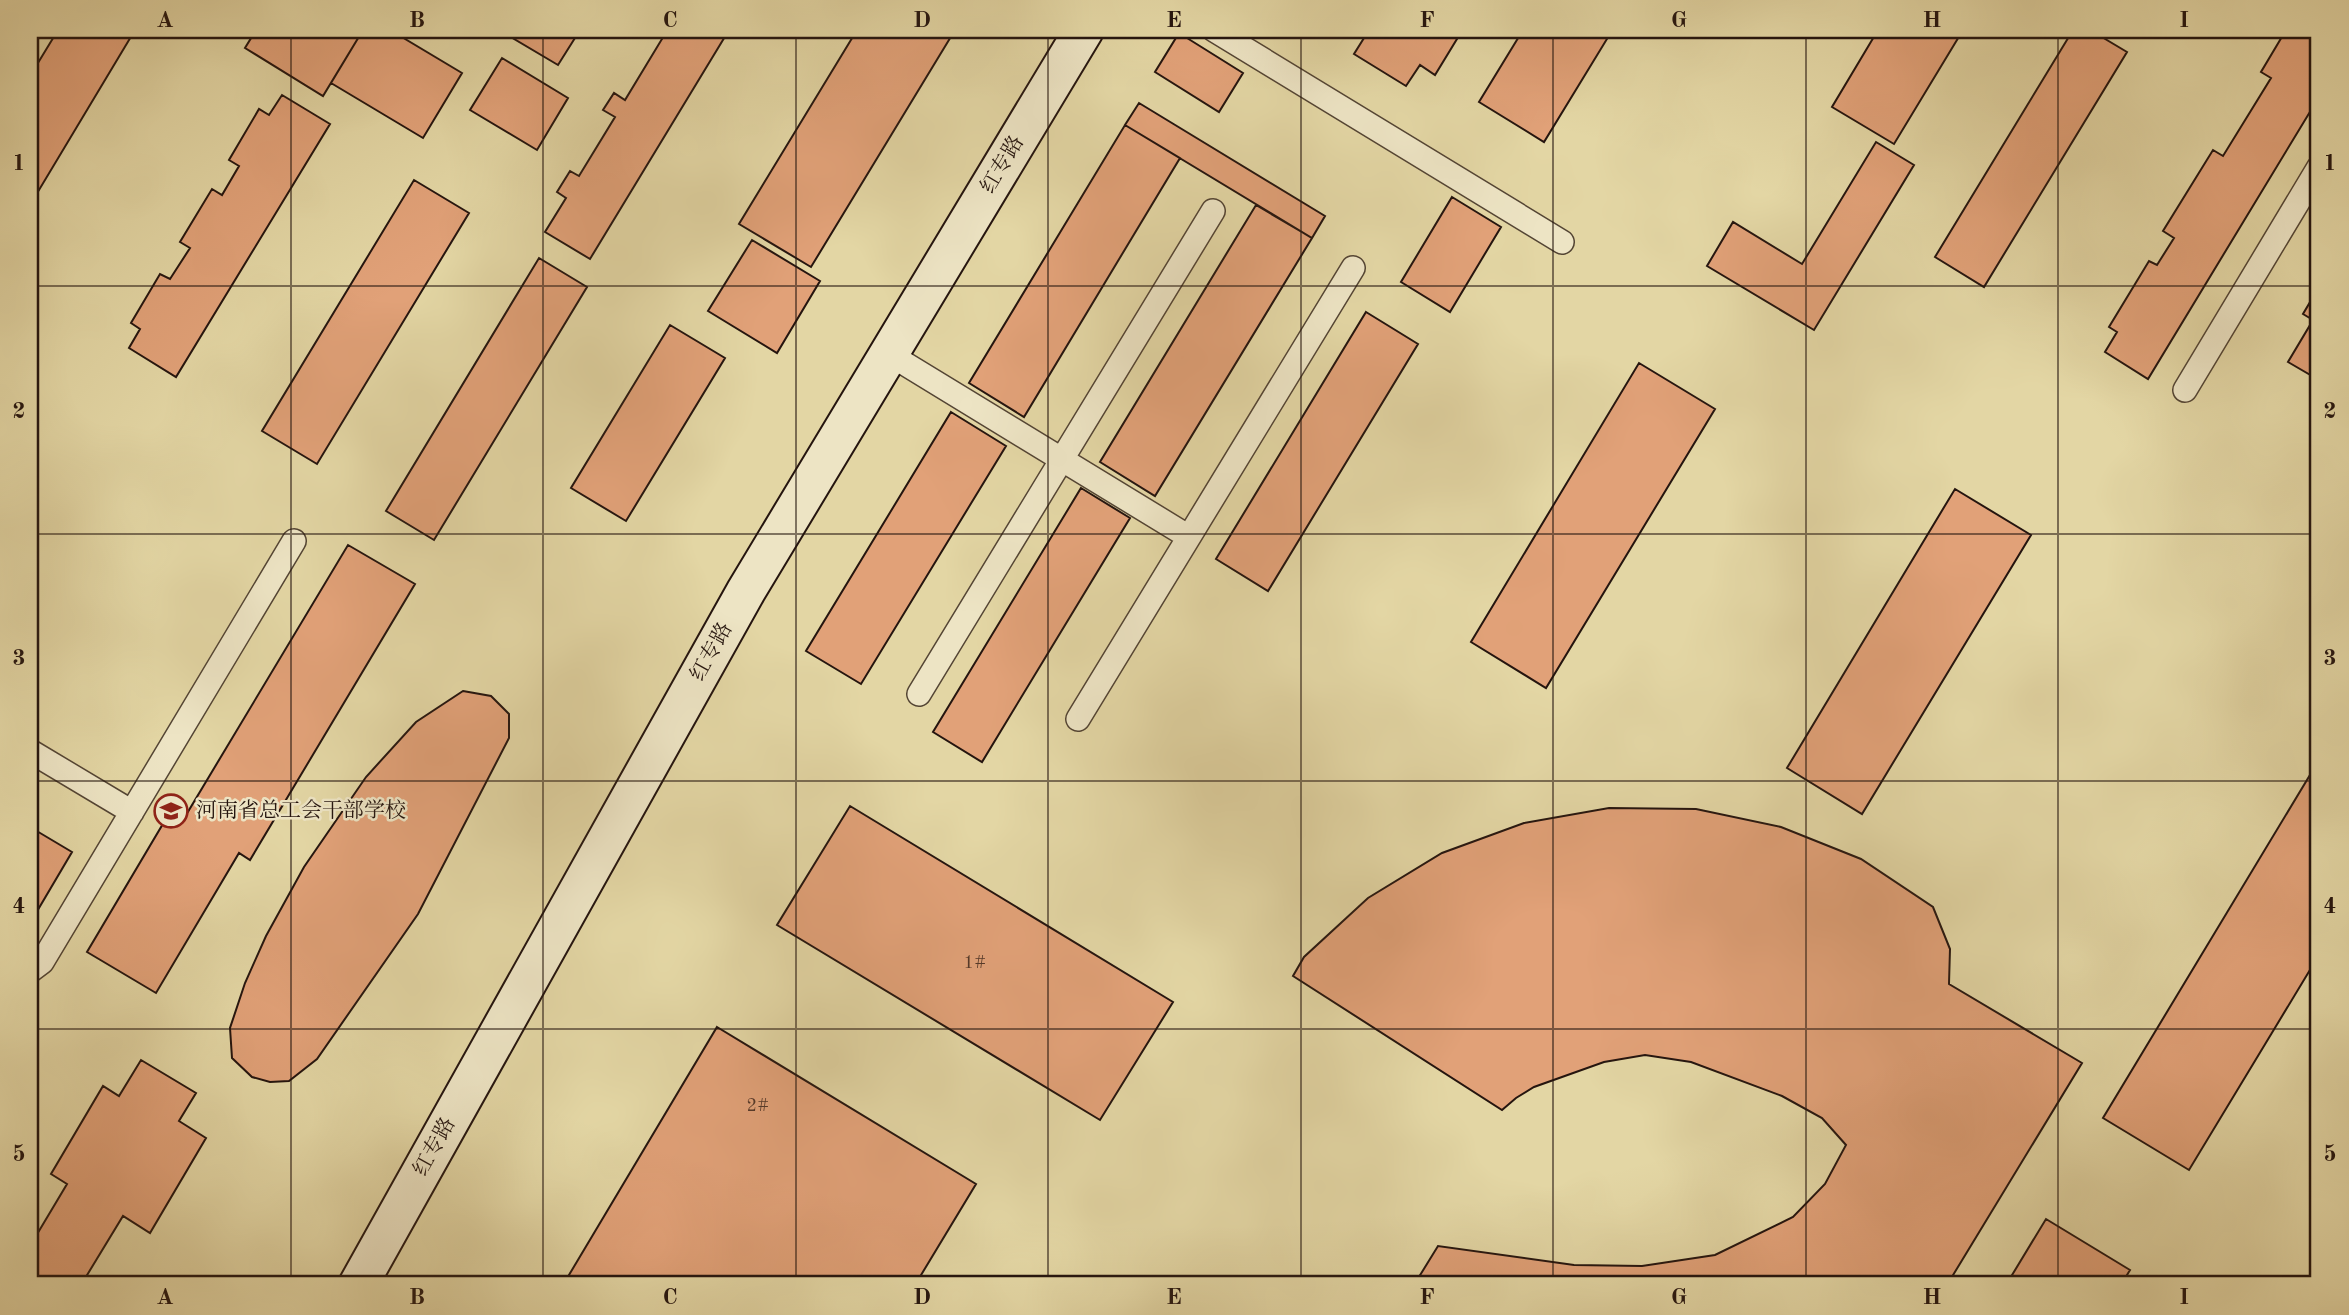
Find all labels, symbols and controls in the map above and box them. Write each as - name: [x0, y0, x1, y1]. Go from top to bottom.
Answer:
- text: A: [156, 9, 174, 32]
- text: B: [409, 9, 425, 32]
- text: C: [662, 9, 678, 32]
- text: D: [913, 9, 931, 32]
- text: E: [1166, 9, 1182, 32]
- text: F: [1419, 9, 1435, 32]
- text: G: [1671, 9, 1687, 32]
- text: H: [1923, 9, 1941, 32]
- text: I: [2179, 9, 2189, 32]
- street label: 红专路: [976, 132, 1028, 197]
- text: 1: [12, 152, 26, 175]
- text: 1: [2323, 152, 2337, 175]
- text: 2: [12, 400, 26, 423]
- text: 2: [2323, 400, 2337, 423]
- street label: 红专路: [686, 618, 736, 685]
- text: 3: [12, 647, 26, 670]
- text: 3: [2323, 647, 2337, 670]
- school or university icon: 河南省总工会干部学校: [152, 792, 190, 830]
- place label: 河南省总工会干部学校: [196, 799, 406, 822]
- text: 4: [12, 895, 26, 918]
- text: 4: [2323, 895, 2337, 918]
- house number: 1#: [964, 954, 986, 972]
- house number: 2#: [747, 1097, 769, 1115]
- street label: 红专路: [409, 1113, 459, 1180]
- text: 5: [12, 1143, 26, 1166]
- text: 5: [2323, 1143, 2337, 1166]
- text: A: [156, 1286, 174, 1309]
- text: B: [409, 1286, 425, 1309]
- text: C: [662, 1286, 678, 1309]
- text: D: [913, 1286, 931, 1309]
- text: E: [1166, 1286, 1182, 1309]
- text: F: [1419, 1286, 1435, 1309]
- text: G: [1671, 1286, 1687, 1309]
- text: H: [1923, 1286, 1941, 1309]
- text: I: [2179, 1286, 2189, 1309]

